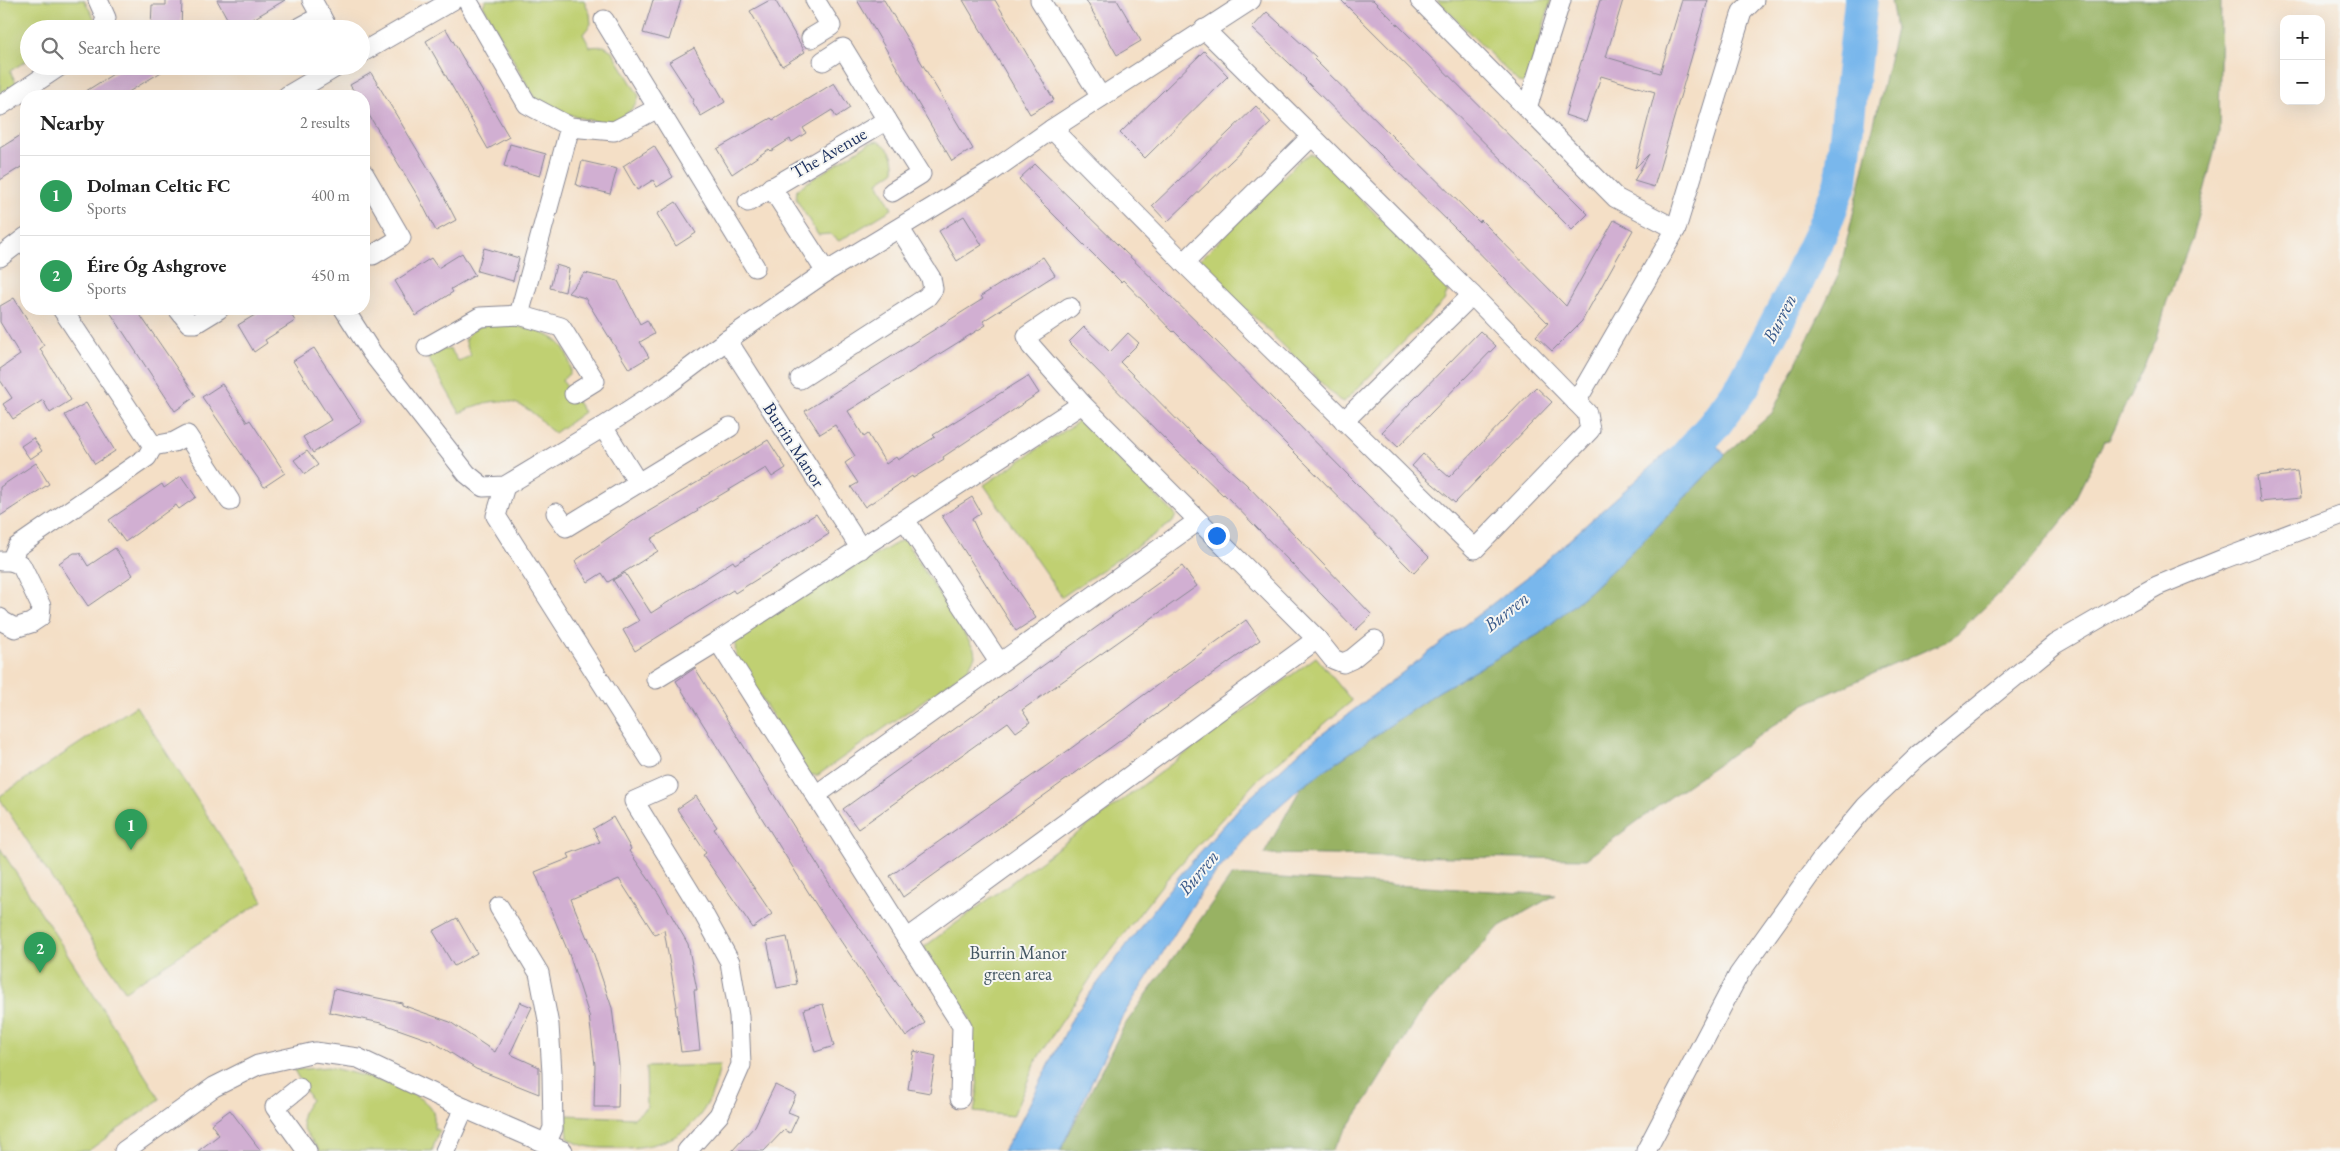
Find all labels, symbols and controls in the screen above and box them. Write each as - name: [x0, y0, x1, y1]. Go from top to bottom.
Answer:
- map controls: [2280, 15, 2325, 105]
- button: +: [2280, 15, 2325, 60]
- search box: [20, 20, 370, 75]
- icon: search: [38, 34, 66, 62]
- text: Search here: [78, 35, 160, 60]
- button: −: [2280, 60, 2325, 105]
- text: Nearby: [40, 109, 104, 136]
- text: 2 results: [300, 112, 350, 133]
- street label: The Avenue: [787, 122, 871, 183]
- text: Dolman Celtic FC: [87, 173, 231, 198]
- text: 1: [52, 185, 60, 206]
- text: 400 m: [311, 185, 350, 206]
- text: Sports: [87, 198, 126, 219]
- text: Éire Óg Ashgrove: [87, 253, 226, 278]
- text: 2: [52, 265, 60, 286]
- text: 450 m: [311, 265, 350, 286]
- text: Sports: [87, 278, 126, 299]
- water label: Burren: [1756, 290, 1802, 348]
- street label: Burrin Manor: [758, 398, 830, 492]
- your location: [1204, 523, 1230, 549]
- water label: Burren: [1478, 586, 1534, 638]
- pin: 1: [115, 809, 147, 850]
- water label: Burren: [1172, 845, 1224, 901]
- pin: 2: [24, 932, 56, 973]
- park label: Burrin Manor green area: [969, 941, 1067, 985]

